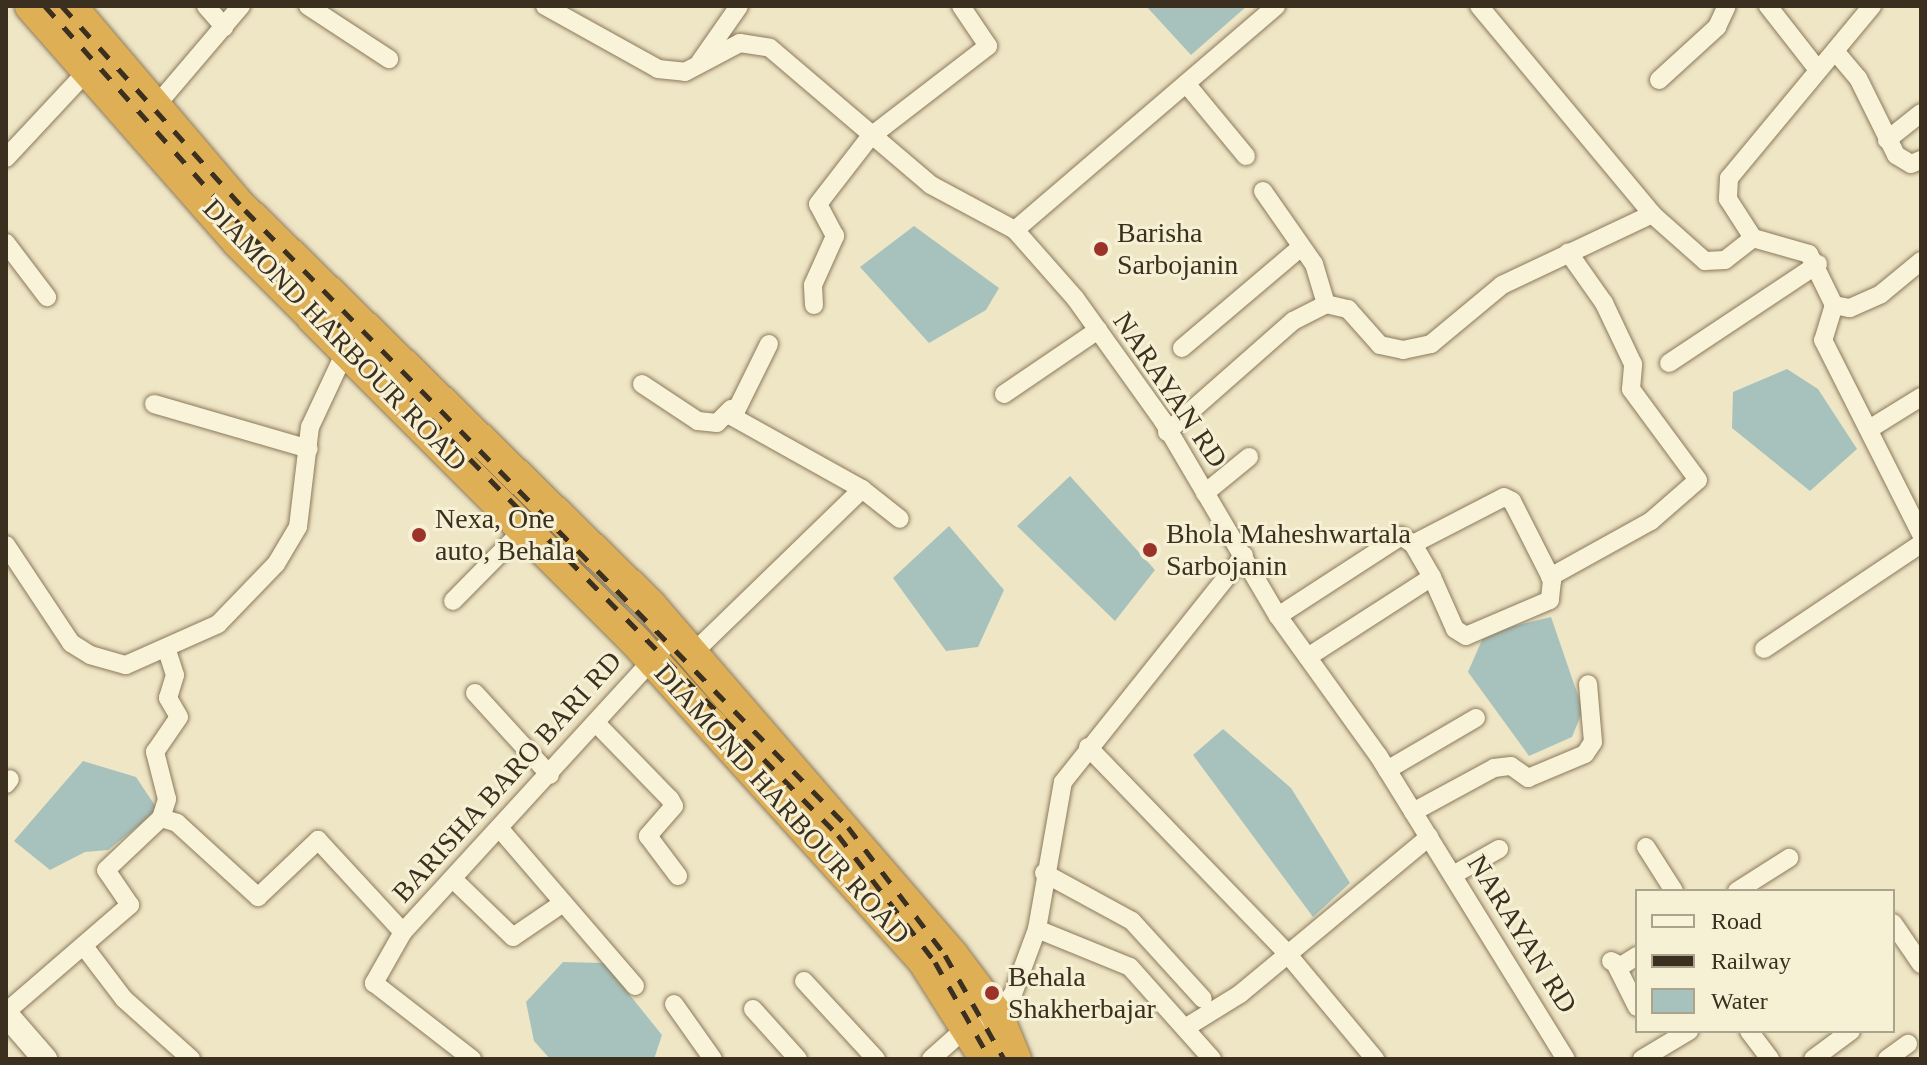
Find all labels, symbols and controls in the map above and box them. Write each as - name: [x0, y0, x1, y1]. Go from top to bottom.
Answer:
- street label: DIAMOND HARBOUR ROAD: [196, 192, 474, 478]
- place label: Barisha Sarbojanin: [1117, 216, 1238, 282]
- marker: Barisha Sarbojanin: [1092, 240, 1110, 258]
- street label: NARAYAN RD: [1106, 306, 1234, 474]
- place label: Nexa, One auto, Behala: [435, 502, 575, 568]
- place label: Bhola Maheshwartala Sarbojanin: [1166, 517, 1411, 583]
- marker: Nexa, One auto, Behala: [410, 526, 428, 544]
- marker: Bhola Maheshwartala Sarbojanin: [1141, 541, 1159, 559]
- street label: BARISHA BARO BARI RD: [385, 644, 629, 910]
- street label: DIAMOND HARBOUR ROAD: [647, 657, 917, 951]
- street label: NARAYAN RD: [1460, 849, 1584, 1019]
- legend: [1635, 889, 1895, 1033]
- text: Road: [1711, 908, 1762, 934]
- text: Railway: [1711, 948, 1791, 974]
- place label: Behala Shakherbajar: [1008, 960, 1156, 1026]
- marker: Behala Shakherbajar: [983, 984, 1001, 1002]
- text: Water: [1711, 988, 1768, 1014]

